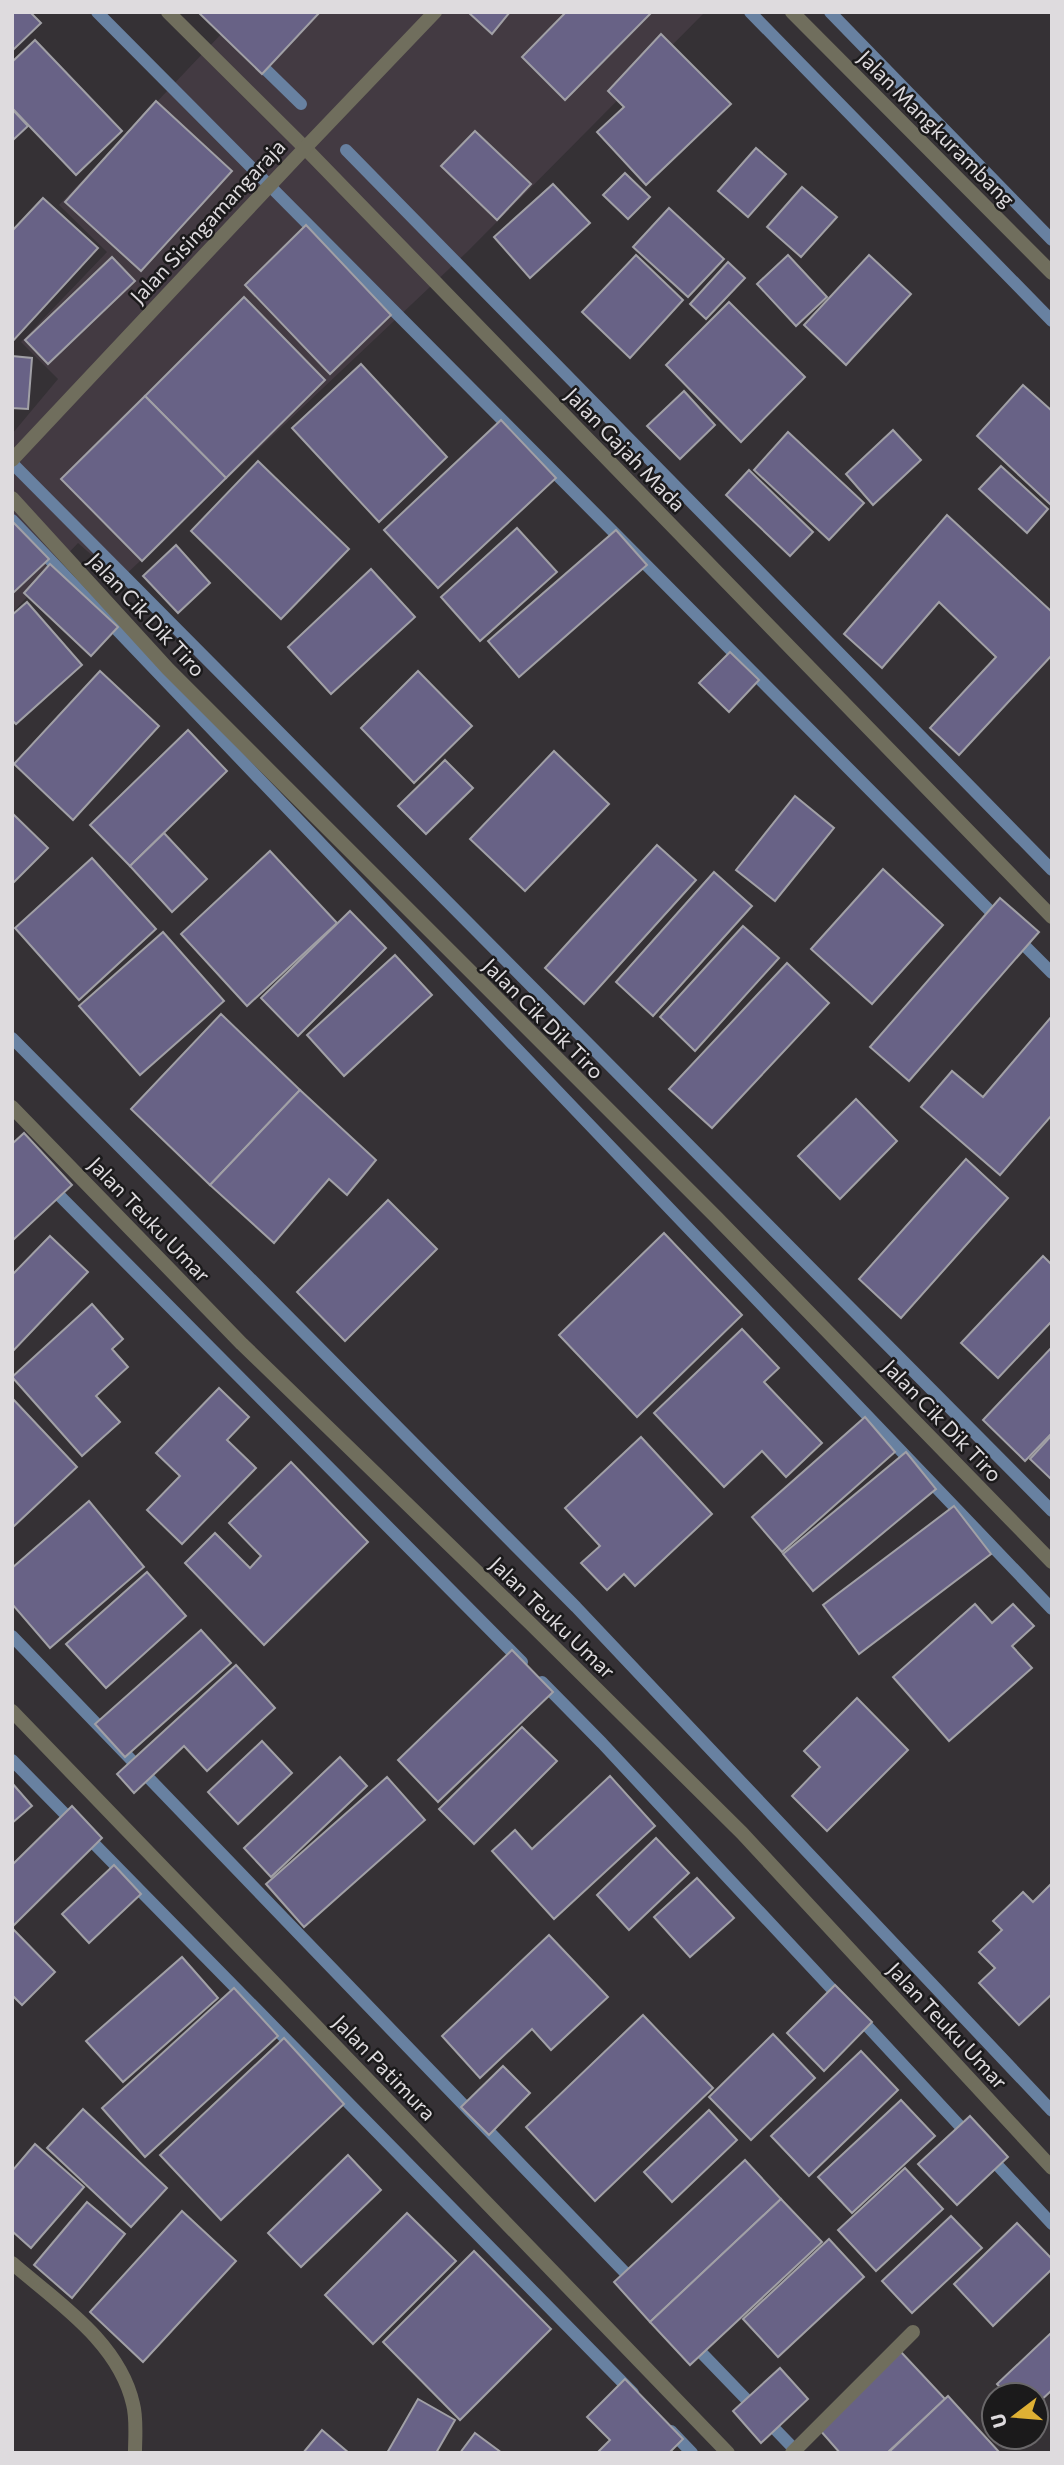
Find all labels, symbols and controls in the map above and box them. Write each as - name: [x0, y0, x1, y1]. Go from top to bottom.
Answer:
- street label: Jalan Mangkurambang: [853, 44, 1021, 212]
- street label: Jalan Sisingamangaraja: [124, 134, 290, 308]
- street label: Jalan Gajah Mada: [561, 382, 691, 516]
- street label: Jalan Cik Dik Tiro: [83, 547, 211, 681]
- street label: Jalan Cik Dik Tiro: [478, 952, 610, 1084]
- street label: Jalan Teuku Umar: [84, 1151, 216, 1287]
- street label: Jalan Cik Dik Tiro: [878, 1354, 1008, 1486]
- street label: Jalan Teuku Umar: [485, 1551, 621, 1683]
- street label: Jalan Teuku Umar: [883, 1956, 1013, 2094]
- street label: Jalan Patimura: [328, 2009, 442, 2125]
- north arrow: [980, 2381, 1050, 2451]
- text: U: [985, 2411, 1011, 2431]

